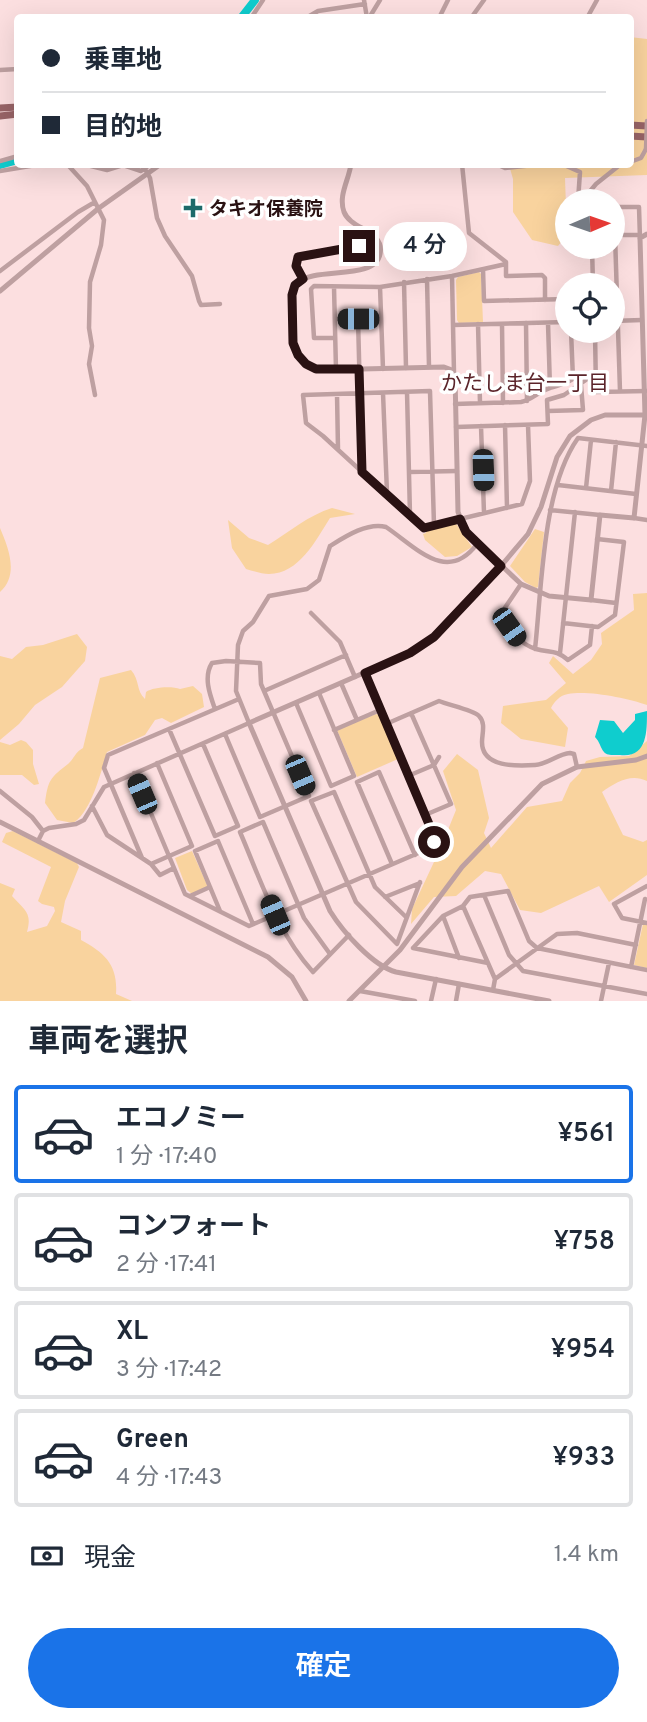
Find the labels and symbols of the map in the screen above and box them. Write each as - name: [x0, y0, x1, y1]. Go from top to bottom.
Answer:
- north arrow: [555, 189, 625, 259]
- marker: タキオ保養院: [183, 198, 203, 218]
- place label: タキオ保養院: [209, 198, 323, 222]
- callout: 4 分: [384, 222, 467, 270]
- route end: [343, 230, 375, 262]
- car: [338, 309, 380, 330]
- district label: かたしま台一丁目: [441, 371, 609, 398]
- car: [472, 449, 495, 491]
- car: [489, 604, 530, 650]
- car: [283, 752, 318, 798]
- car: [125, 771, 160, 817]
- route start: [418, 826, 450, 858]
- car: [258, 892, 293, 938]

